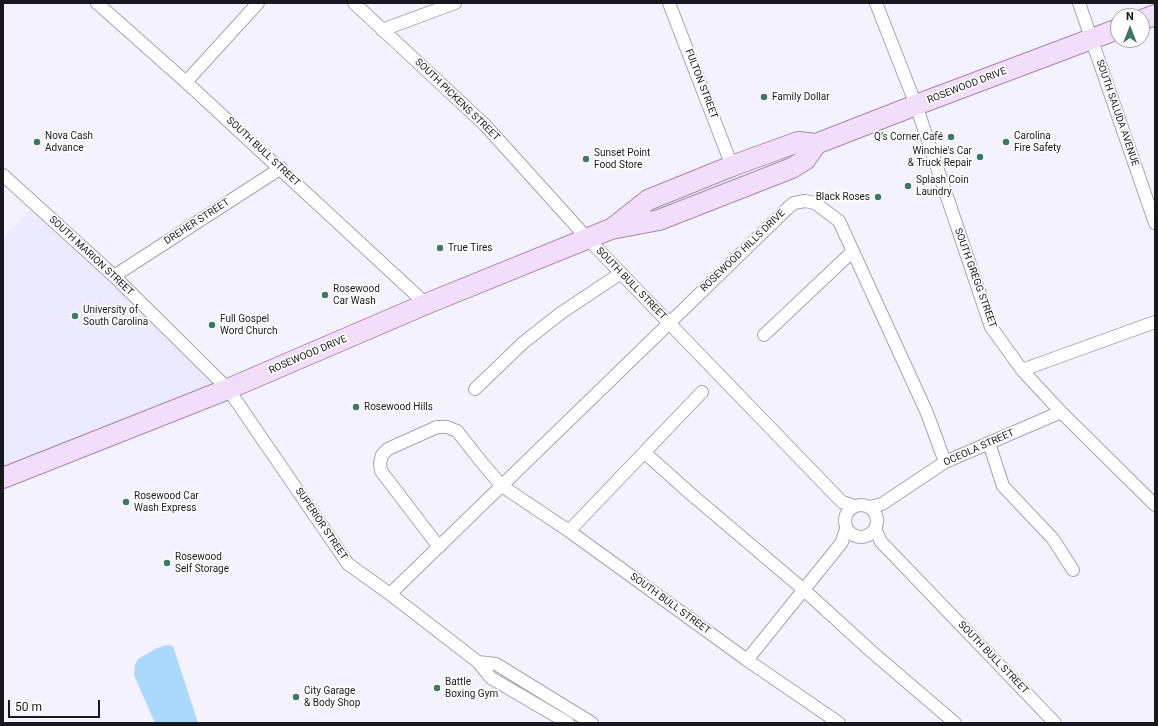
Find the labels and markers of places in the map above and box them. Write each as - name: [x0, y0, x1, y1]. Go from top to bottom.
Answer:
- place label: Family Dollar: [772, 91, 830, 103]
- marker: Family Dollar: [759, 92, 769, 102]
- place label: Nova Cash Advance: [45, 130, 93, 154]
- place label: Carolina Fire Safety: [1014, 130, 1061, 154]
- place label: Q’s Corner Café: [874, 131, 943, 143]
- marker: Q’s Corner Café: [946, 132, 956, 142]
- marker: Nova Cash Advance: [32, 137, 42, 147]
- marker: Carolina Fire Safety: [1001, 137, 1011, 147]
- place label: Winchie's Car & Truck Repair: [908, 145, 972, 168]
- place label: Sunset Point Food Store: [594, 147, 650, 170]
- marker: Winchie's Car & Truck Repair: [975, 152, 985, 162]
- marker: Sunset Point Food Store: [581, 154, 591, 164]
- place label: Splash Coin Laundry: [916, 174, 969, 198]
- marker: Splash Coin Laundry: [903, 181, 913, 191]
- place label: Black Roses: [816, 191, 870, 203]
- marker: Black Roses: [873, 192, 883, 202]
- place label: True Tires: [448, 242, 492, 254]
- marker: True Tires: [435, 243, 445, 253]
- place label: Rosewood Car Wash: [333, 283, 380, 306]
- marker: Rosewood Car Wash: [320, 290, 330, 300]
- place label: University of South Carolina: [83, 304, 148, 328]
- marker: University of South Carolina: [70, 311, 80, 321]
- place label: Full Gospel Word Church: [220, 313, 277, 336]
- marker: Full Gospel Word Church: [207, 320, 217, 330]
- place label: Rosewood Hills: [364, 401, 433, 413]
- marker: Rosewood Hills: [351, 402, 361, 412]
- place label: Rosewood Car Wash Express: [134, 490, 199, 514]
- marker: Rosewood Car Wash Express: [121, 497, 131, 507]
- place label: Rosewood Self Storage: [175, 551, 229, 574]
- marker: Rosewood Self Storage: [162, 558, 172, 568]
- place label: Battle Boxing Gym: [445, 676, 498, 700]
- marker: Battle Boxing Gym: [432, 683, 442, 693]
- place label: City Garage & Body Shop: [304, 685, 360, 708]
- marker: City Garage & Body Shop: [291, 692, 301, 702]

